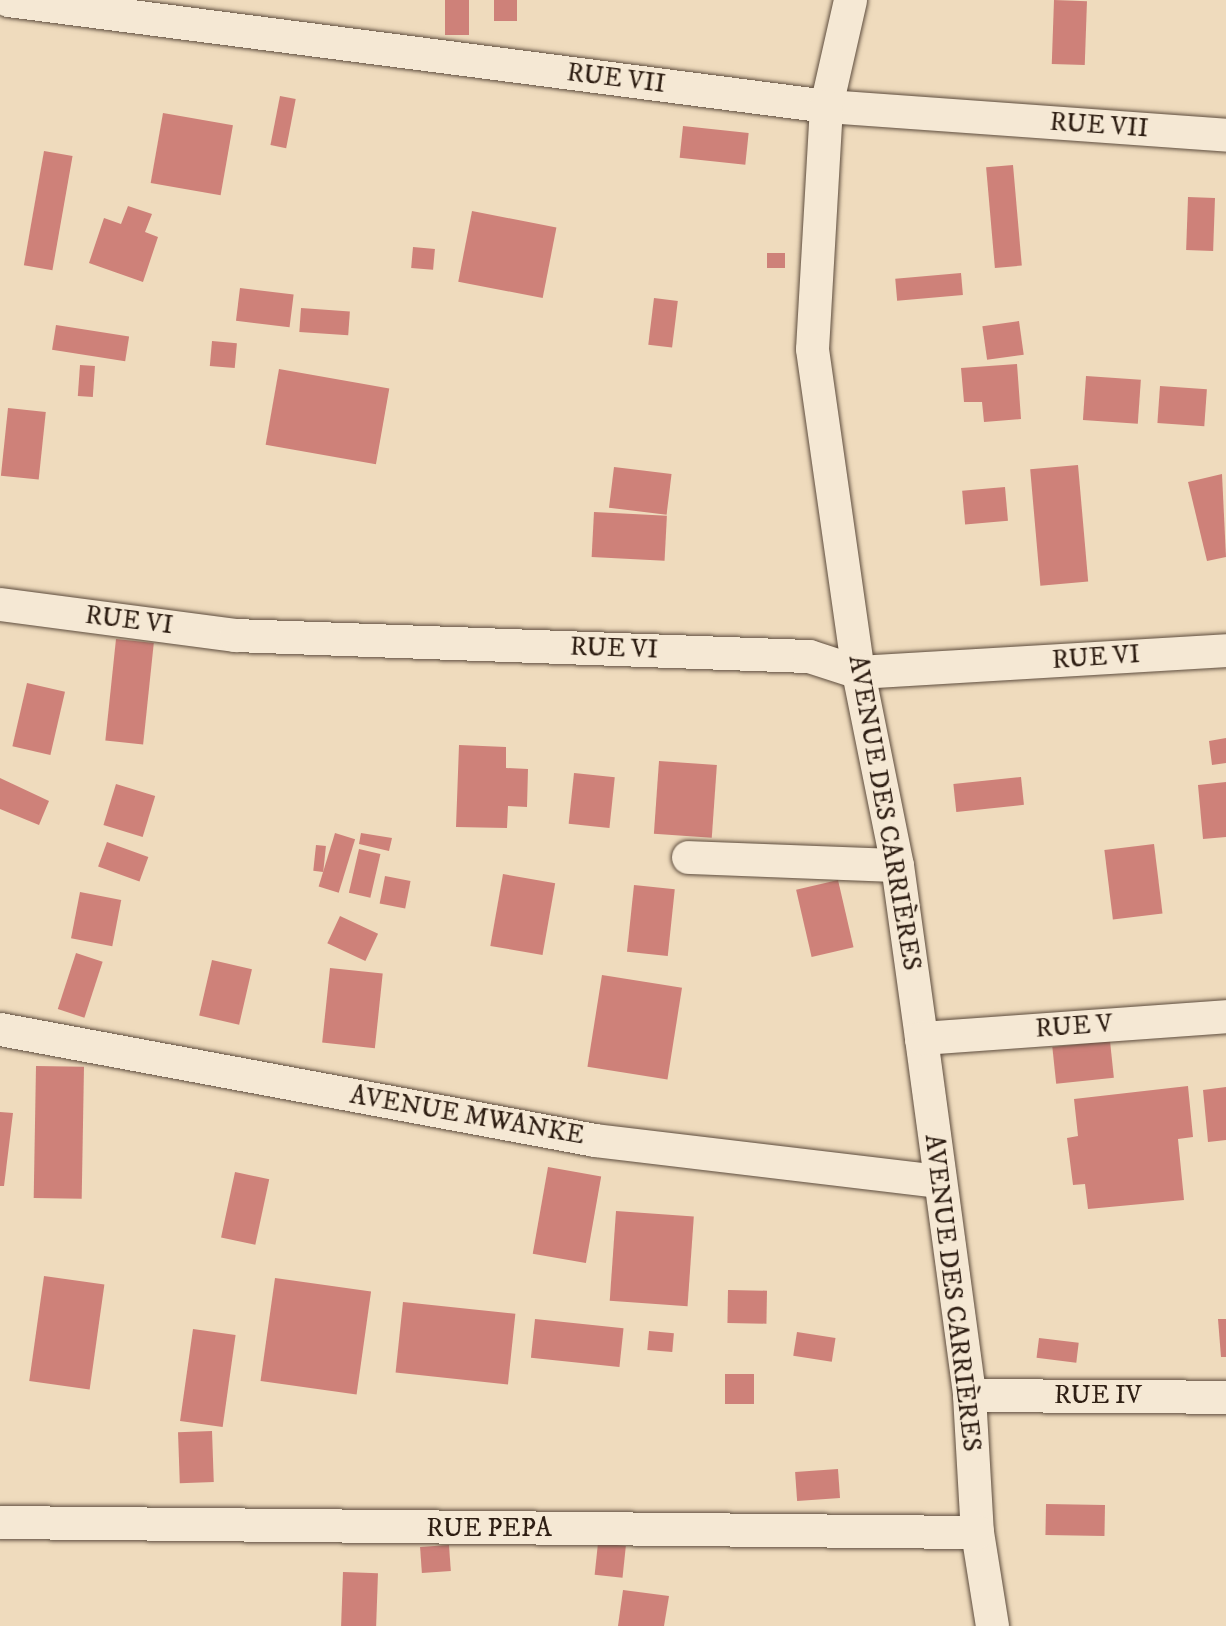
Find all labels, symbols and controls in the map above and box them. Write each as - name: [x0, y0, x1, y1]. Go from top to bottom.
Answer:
- street label: RUE VII: [565, 57, 667, 101]
- street label: RUE VII: [1049, 107, 1149, 145]
- street label: RUE VI: [83, 600, 175, 642]
- street label: RUE VI: [569, 632, 659, 666]
- street label: RUE VI: [1051, 639, 1141, 677]
- street label: AVENUE DES CARRIÈRES: [841, 653, 927, 973]
- street label: RUE V: [1034, 1009, 1114, 1045]
- street label: AVENUE MWANKE: [347, 1080, 587, 1152]
- street label: AVENUE DES CARRIÈRES: [917, 1132, 987, 1454]
- street label: RUE IV: [1054, 1380, 1142, 1412]
- street label: RUE PEPA: [426, 1513, 552, 1545]

